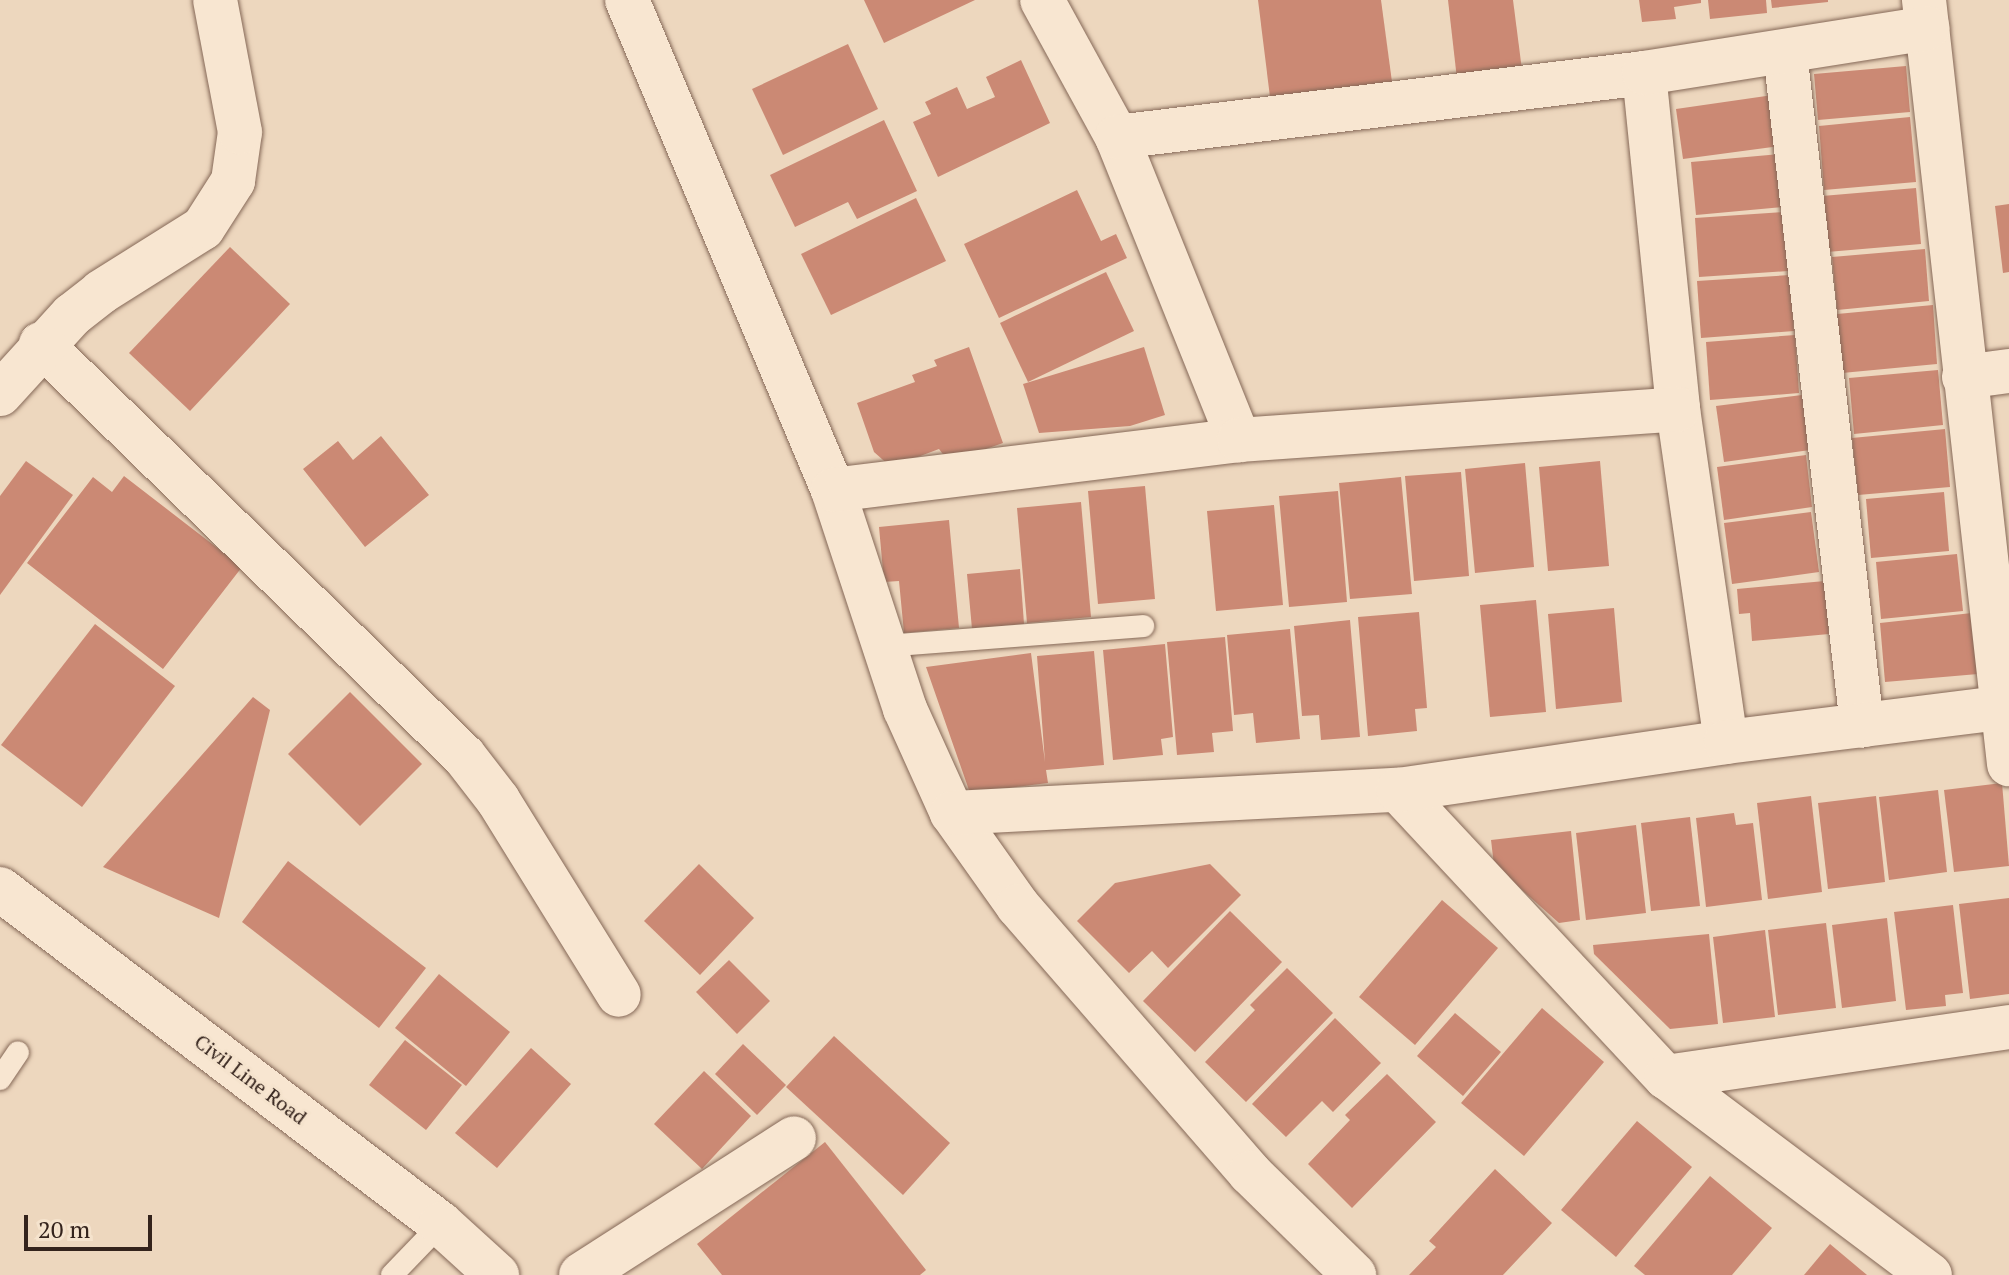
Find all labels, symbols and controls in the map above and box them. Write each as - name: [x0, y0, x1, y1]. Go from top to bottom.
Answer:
- street label: Civil Line Road: [190, 1029, 312, 1129]
- scale bar: [28, 1199, 156, 1249]
- text: 20 m: [38, 1213, 90, 1245]

